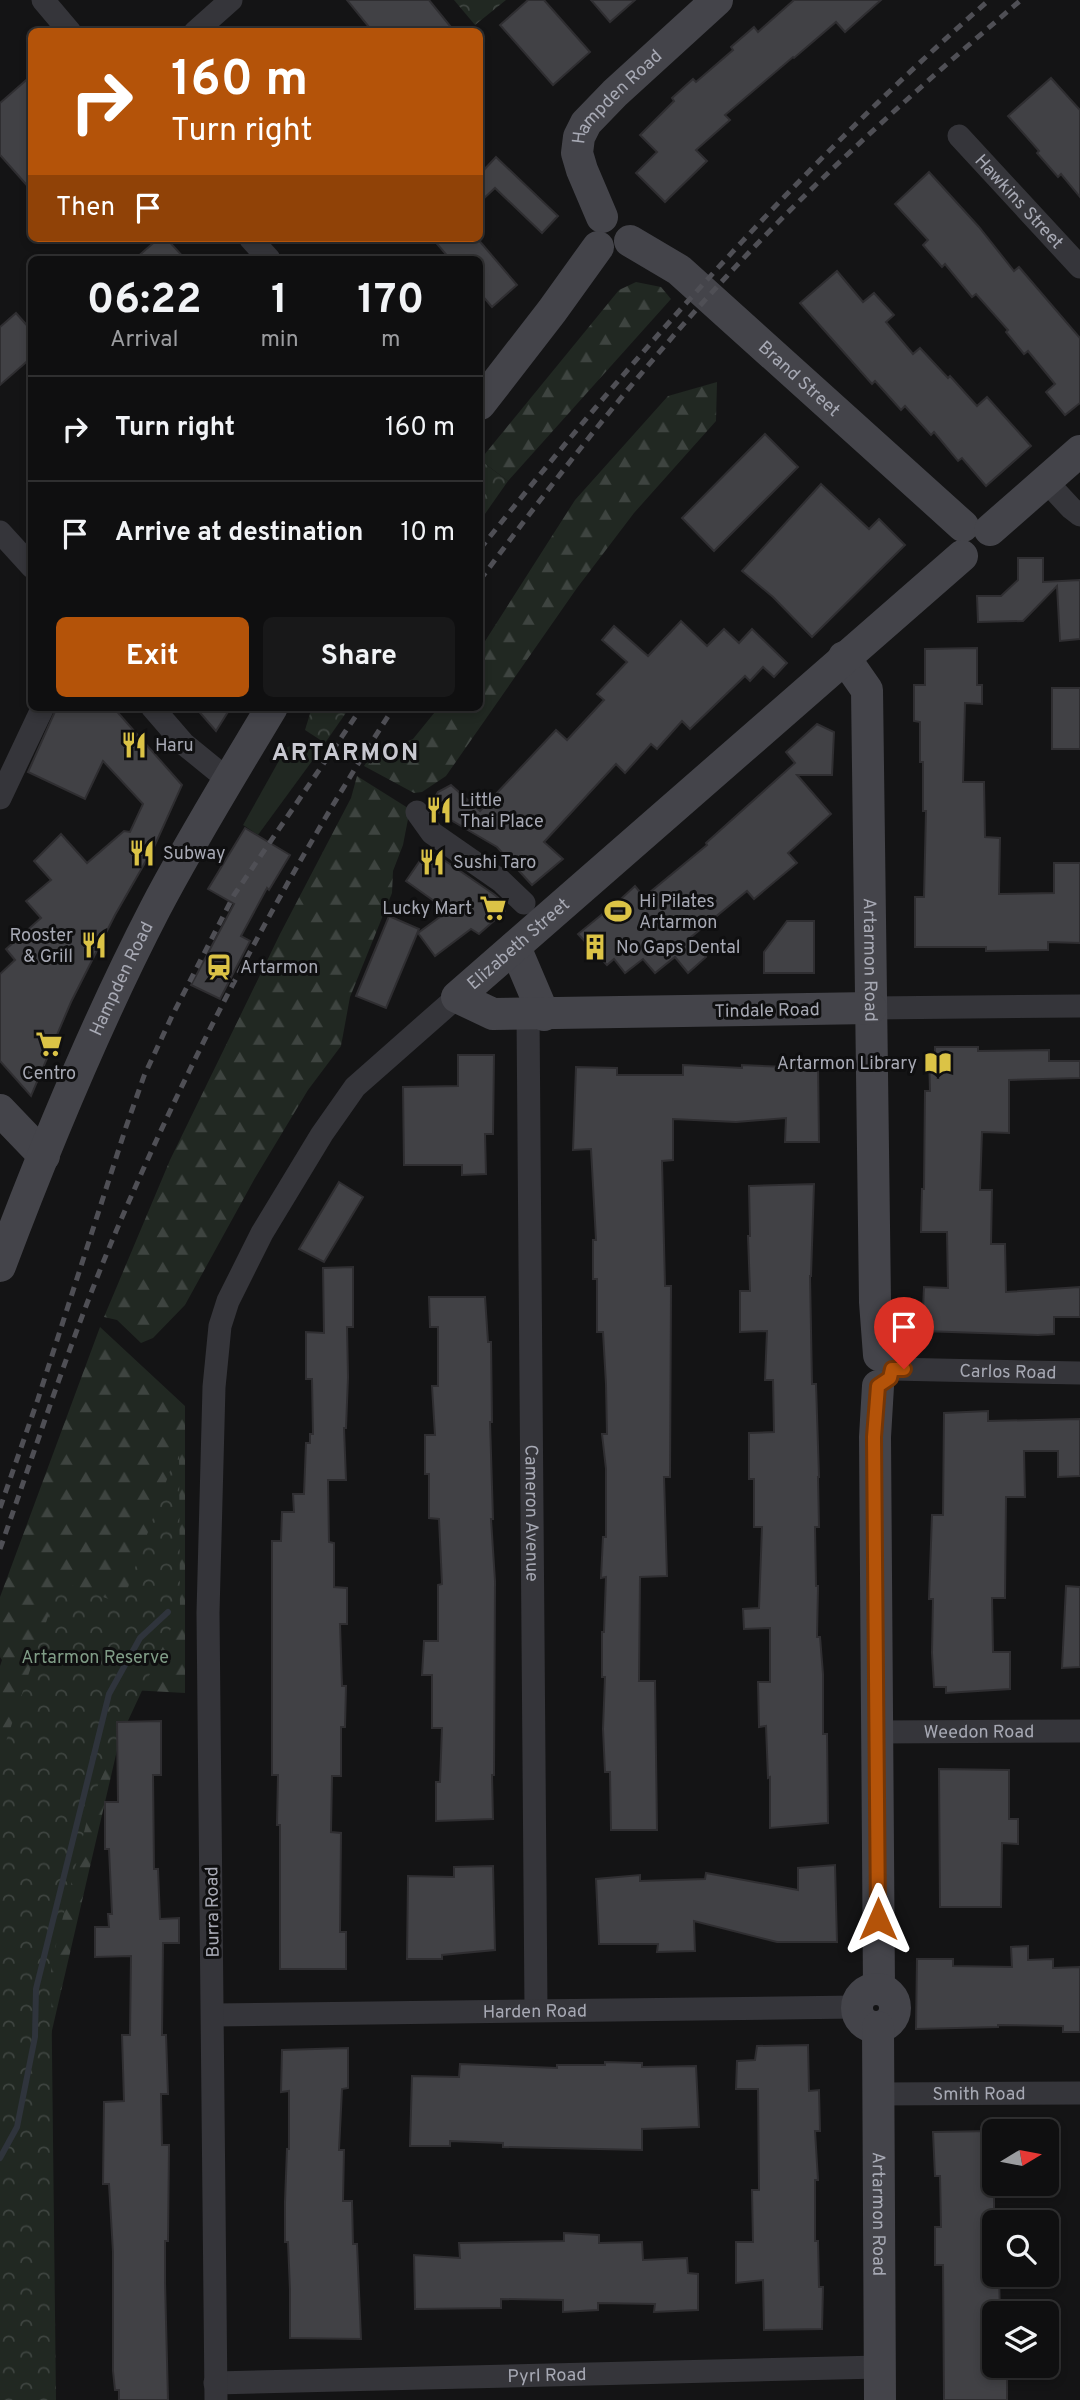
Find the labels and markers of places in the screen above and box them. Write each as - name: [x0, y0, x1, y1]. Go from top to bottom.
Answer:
- restaurant icon: Haru: [119, 730, 149, 760]
- place label: Haru: [155, 735, 194, 758]
- place label: Little Thai Place: [460, 790, 544, 834]
- restaurant icon: Little Thai Place: [424, 795, 454, 825]
- restaurant icon: Subway: [127, 838, 157, 868]
- place label: Subway: [163, 843, 226, 866]
- restaurant icon: Sushi Taro: [417, 847, 447, 877]
- place label: Sushi Taro: [453, 852, 536, 875]
- place label: Hi Pilates Artarmon: [639, 891, 717, 935]
- supermarket icon: Lucky Mart: [478, 893, 508, 923]
- sports icon: Hi Pilates Artarmon: [603, 896, 633, 926]
- place label: Lucky Mart: [382, 898, 472, 921]
- place label: Rooster & Grill: [10, 925, 73, 969]
- restaurant icon: Rooster & Grill: [79, 930, 109, 960]
- building icon: No Gaps Dental: [580, 932, 610, 962]
- place label: No Gaps Dental: [616, 937, 740, 960]
- station icon: Artarmon: [204, 952, 234, 982]
- place label: Artarmon: [240, 957, 318, 980]
- supermarket icon: Centro: [34, 1029, 64, 1059]
- library icon: Artarmon Library: [923, 1048, 953, 1078]
- place label: Artarmon Library: [777, 1053, 917, 1076]
- place label: Centro: [22, 1063, 76, 1086]
- pin: [874, 1297, 934, 1369]

